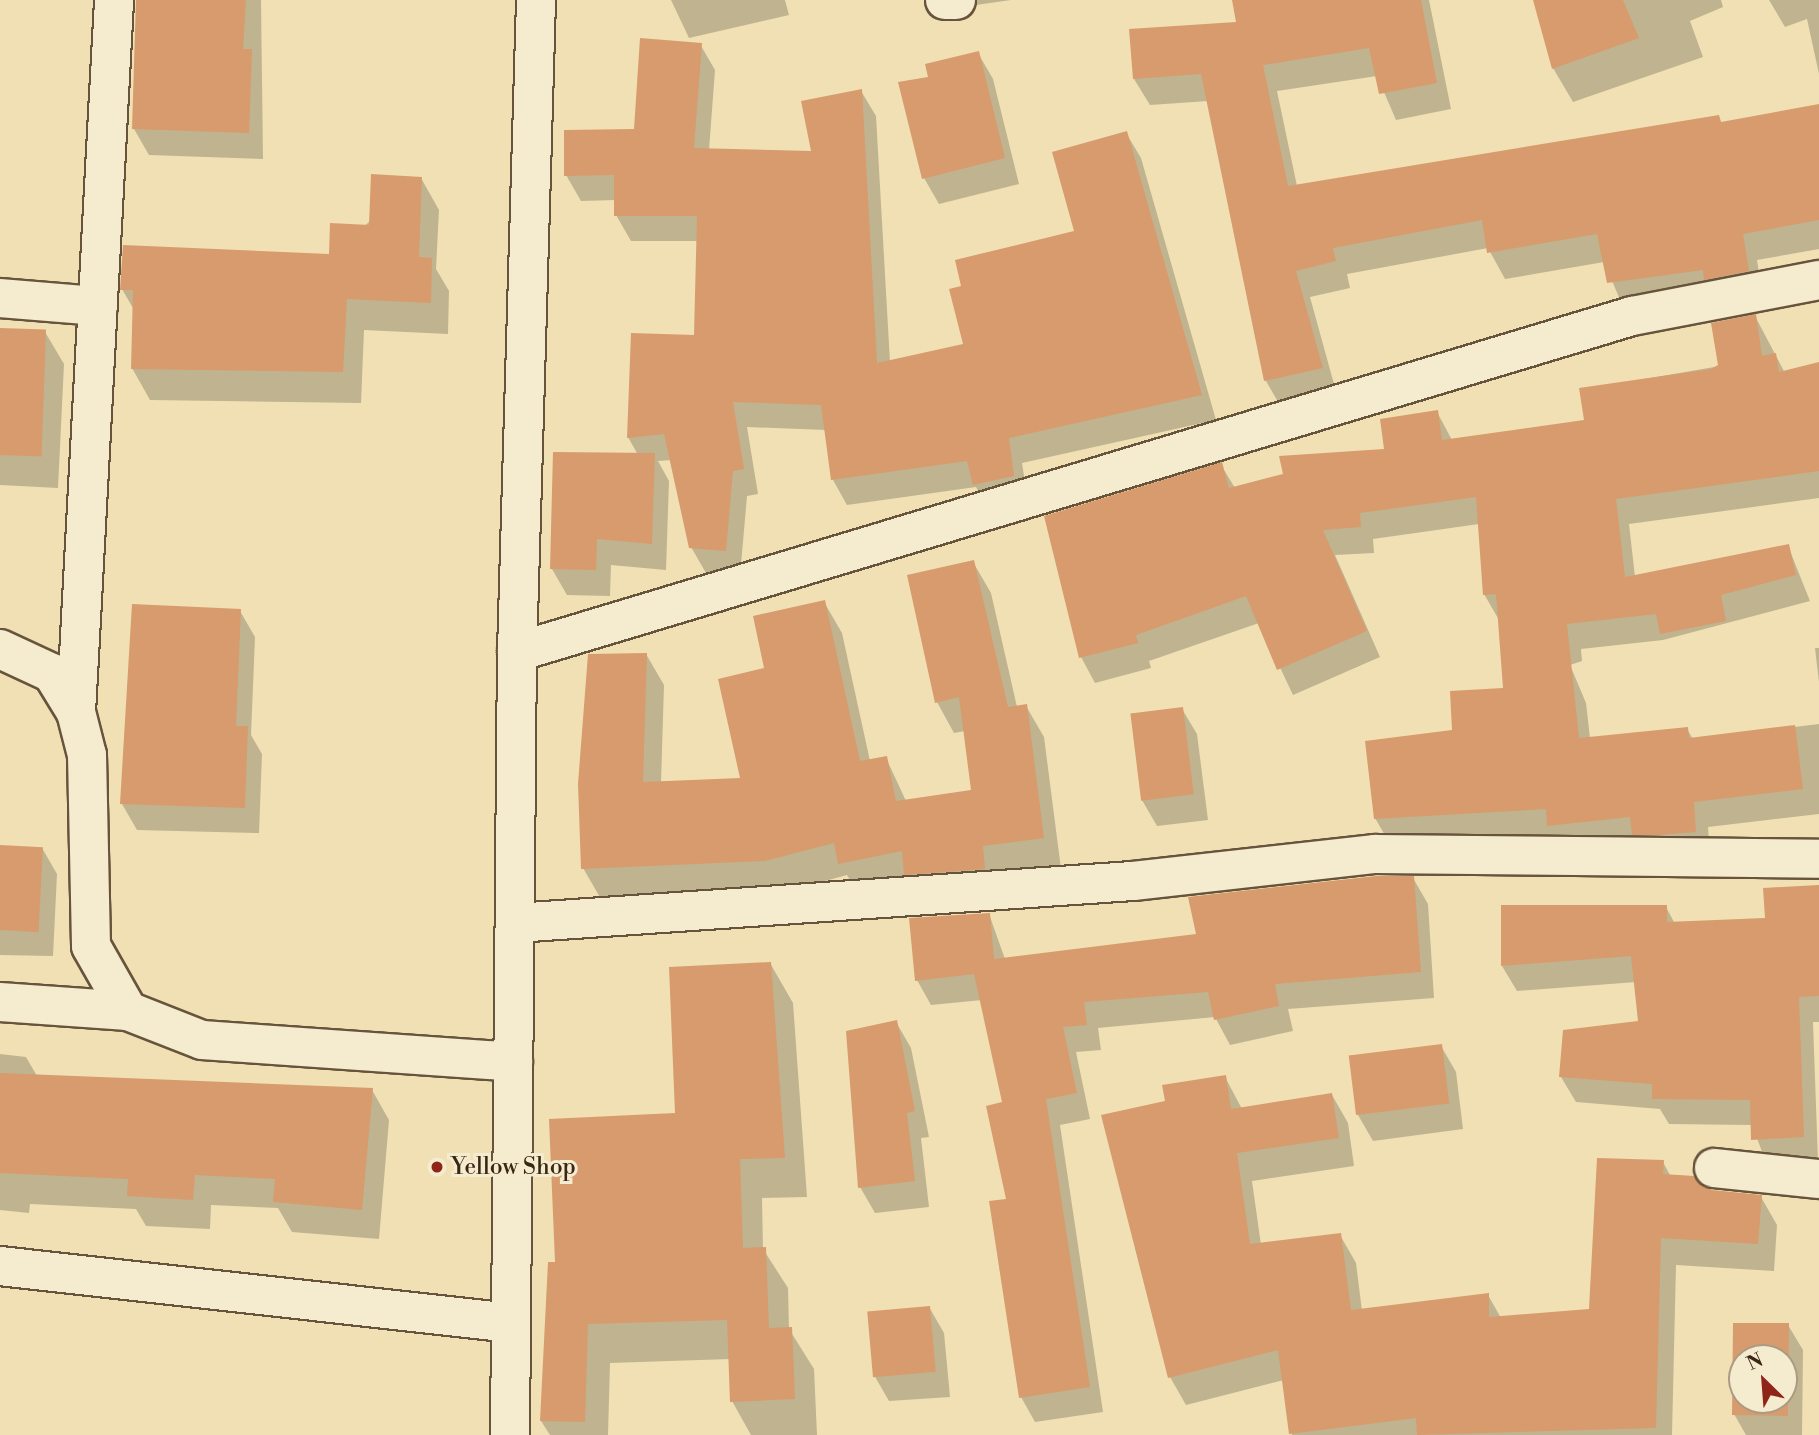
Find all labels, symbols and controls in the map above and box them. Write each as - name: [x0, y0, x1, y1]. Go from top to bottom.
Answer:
- place label: Yellow Shop: [451, 1153, 576, 1181]
- marker: Yellow Shop: [429, 1159, 445, 1175]
- north arrow: [1728, 1344, 1798, 1414]
- text: N: [1743, 1348, 1767, 1376]

